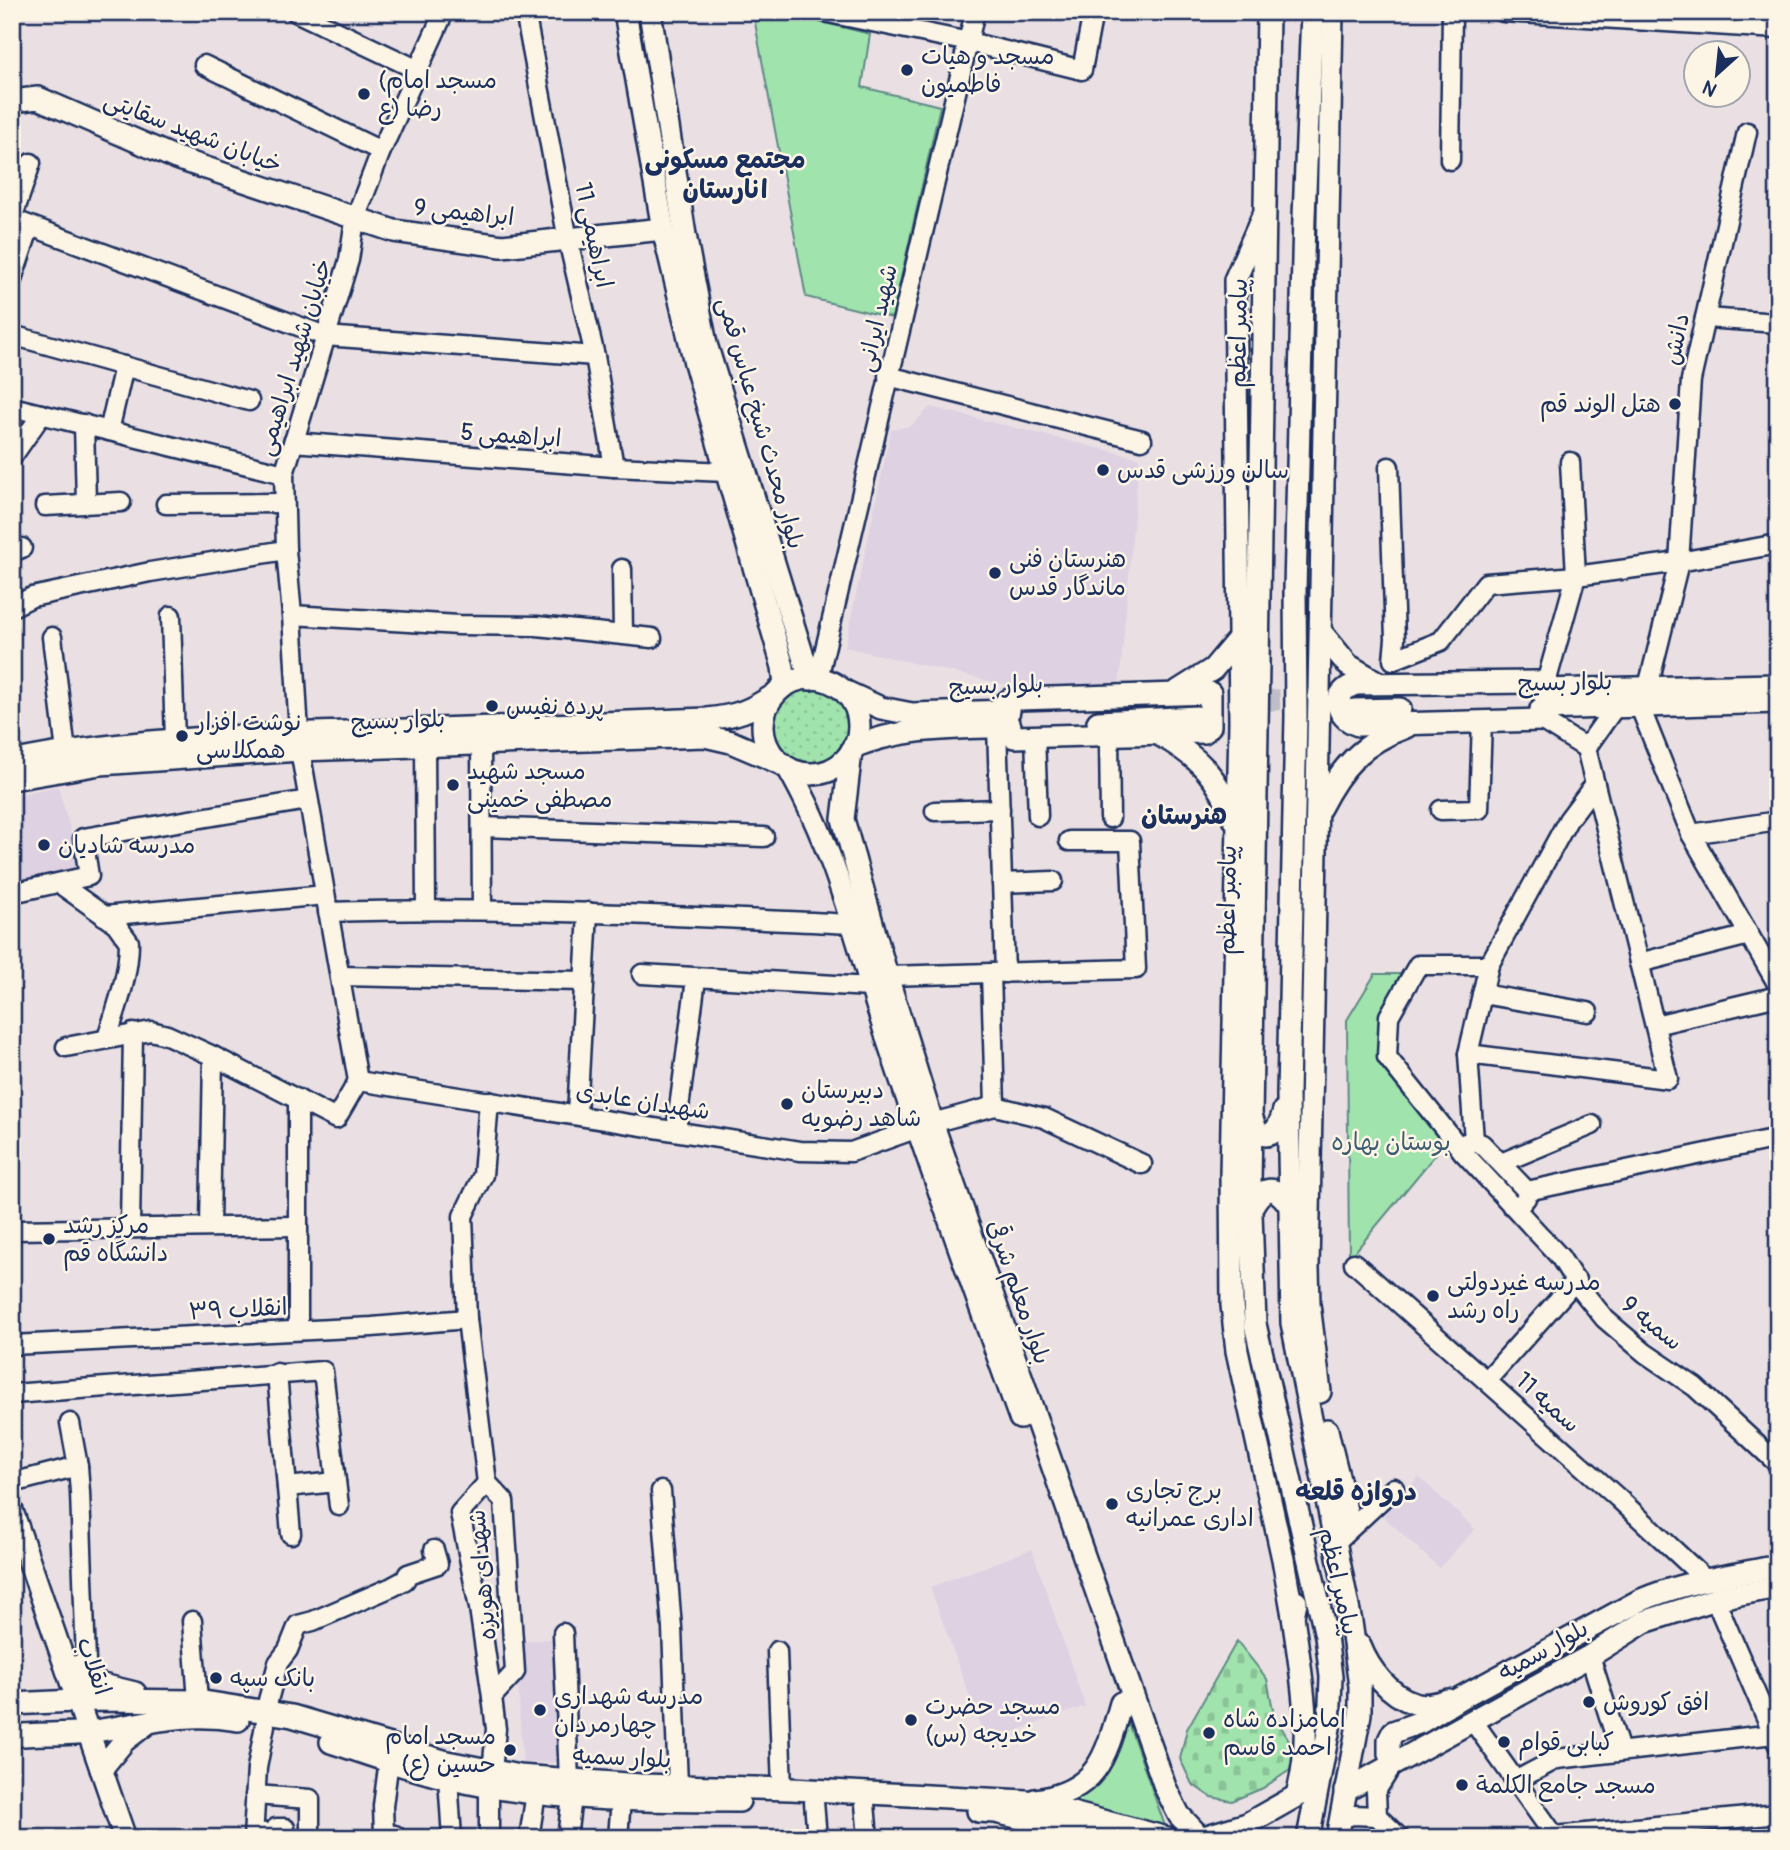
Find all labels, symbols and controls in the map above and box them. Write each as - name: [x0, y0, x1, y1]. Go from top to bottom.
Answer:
- north arrow: [1682, 38, 1752, 108]
- place label: مسجد و هیات فاطمیون: [921, 42, 1054, 99]
- marker: مسجد و هیات فاطمیون: [899, 62, 915, 78]
- place label: (مسجد امام رضا (ع: [378, 66, 497, 125]
- text: N: [1698, 75, 1721, 102]
- street label: خیابان شهید سقایتی: [100, 85, 286, 180]
- marker: (مسجد امام رضا (ع: [356, 86, 372, 102]
- district label: مجتمع مسکونی انارستان: [644, 144, 806, 206]
- street label: ابراهیمی 11: [568, 180, 619, 291]
- street label: ابراهیمی 9: [412, 193, 516, 232]
- street label: خیابان شهید ابراهیمی: [251, 255, 338, 459]
- street label: شهید ایرانی: [851, 261, 904, 375]
- street label: پیامبر اعظم: [1223, 278, 1257, 388]
- street label: بلوار محدث شیخ عباس قمی: [710, 294, 810, 553]
- street label: دانش: [1657, 311, 1696, 368]
- place label: هتل الوند قم: [1540, 390, 1661, 422]
- marker: هتل الوند قم: [1667, 396, 1683, 412]
- street label: ابراهیمی 5: [459, 417, 563, 453]
- place label: سالن ورزشی قدس: [1117, 456, 1289, 485]
- marker: سالن ورزشی قدس: [1095, 462, 1111, 478]
- place label: هنرستان فنی ماندگار قدس: [1009, 545, 1126, 602]
- marker: هنرستان فنی ماندگار قدس: [987, 565, 1003, 581]
- street label: بلوار بسیج: [1517, 667, 1613, 699]
- street label: بلوار بسیج: [948, 669, 1044, 703]
- place label: پرده نفیس: [506, 692, 604, 721]
- marker: پرده نفیس: [484, 698, 500, 714]
- street label: بلوار بسیج: [350, 704, 446, 738]
- place label: نوشت افزار همکلاسی: [194, 708, 301, 765]
- marker: نوشت افزار همکلاسی: [174, 728, 190, 744]
- place label: مسجد شهید مصطفی خمینی: [467, 757, 613, 814]
- marker: مسجد شهید مصطفی خمینی: [445, 777, 461, 793]
- district label: هنرستان: [1141, 800, 1227, 832]
- place label: مدرسه شادیان: [58, 831, 195, 860]
- marker: مدرسه شادیان: [36, 837, 52, 853]
- street label: پیامبر اعظم: [1212, 845, 1246, 955]
- place label: دبیرستان شاهد رضویه: [801, 1076, 921, 1133]
- street label: شهیدان عابدی: [574, 1077, 712, 1126]
- marker: دبیرستان شاهد رضویه: [779, 1096, 795, 1112]
- park label: بوستان بهاره: [1331, 1128, 1451, 1157]
- place label: مرکز رشد دانشگاه قم: [63, 1211, 168, 1271]
- street label: بلوار معلم شرقی: [977, 1216, 1058, 1369]
- marker: مرکز رشد دانشگاه قم: [41, 1231, 57, 1247]
- place label: مدرسه غیردولتی راه رشد: [1447, 1268, 1601, 1325]
- marker: مدرسه غیردولتی راه رشد: [1425, 1288, 1441, 1304]
- street label: سمیه 9: [1615, 1290, 1688, 1357]
- street label: انقلاب ۳۹: [188, 1292, 288, 1327]
- street label: سمیه 11: [1509, 1366, 1586, 1439]
- place label: برج تجاری اداری عمرانیه: [1126, 1476, 1254, 1533]
- district label: دروازه قلعه: [1295, 1476, 1417, 1508]
- marker: برج تجاری اداری عمرانیه: [1104, 1496, 1120, 1512]
- street label: شهدای هویزه: [462, 1508, 503, 1641]
- street label: پیامبر اعظم: [1309, 1524, 1365, 1638]
- street label: بلوار سمیه: [1493, 1614, 1593, 1687]
- street label: انقلاب: [70, 1633, 117, 1699]
- place label: بانک سپه: [230, 1664, 315, 1693]
- marker: بانک سپه: [208, 1670, 224, 1686]
- place label: مدرسه شهداری چهارمردان: [554, 1682, 703, 1739]
- place label: افق کوروش: [1603, 1688, 1709, 1717]
- place label: مسجد حضرت خدیجه (س): [925, 1692, 1061, 1749]
- marker: افق کوروش: [1581, 1694, 1597, 1710]
- marker: مدرسه شهداری چهارمردان: [532, 1702, 548, 1718]
- place label: امامزاده شاه احمد قاسم: [1223, 1705, 1346, 1765]
- marker: مسجد حضرت خدیجه (س): [903, 1712, 919, 1728]
- place label: مسجد امام حسین (ع): [385, 1722, 496, 1781]
- marker: امامزاده شاه احمد قاسم: [1201, 1725, 1217, 1741]
- place label: کبابی قوام: [1518, 1728, 1614, 1761]
- marker: کبابی قوام: [1496, 1734, 1512, 1750]
- street label: بلوار سمیه: [572, 1740, 672, 1775]
- marker: مسجد امام حسین (ع): [502, 1742, 518, 1758]
- place label: مسجد جامع الکلمة: [1476, 1771, 1656, 1802]
- marker: مسجد جامع الکلمة: [1454, 1777, 1470, 1793]

